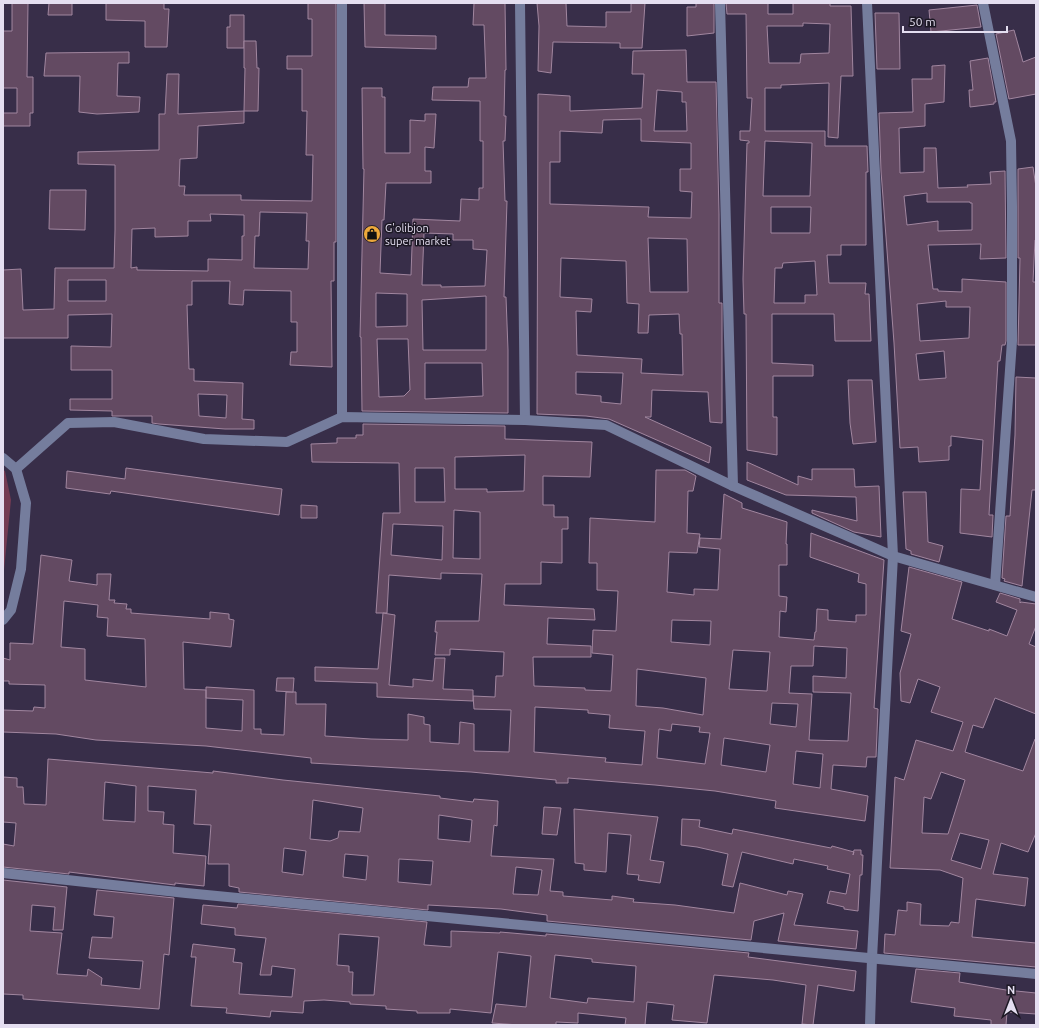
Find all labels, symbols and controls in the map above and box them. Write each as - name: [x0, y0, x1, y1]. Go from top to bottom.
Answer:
- scale bar: [903, 8, 1007, 34]
- text: 50 m: [909, 15, 936, 28]
- place label: G'olibjon super market: [385, 222, 451, 247]
- shop icon: G'olibjon super market: [362, 224, 382, 244]
- north arrow: [991, 980, 1031, 1020]
- text: N: [1007, 984, 1015, 996]

